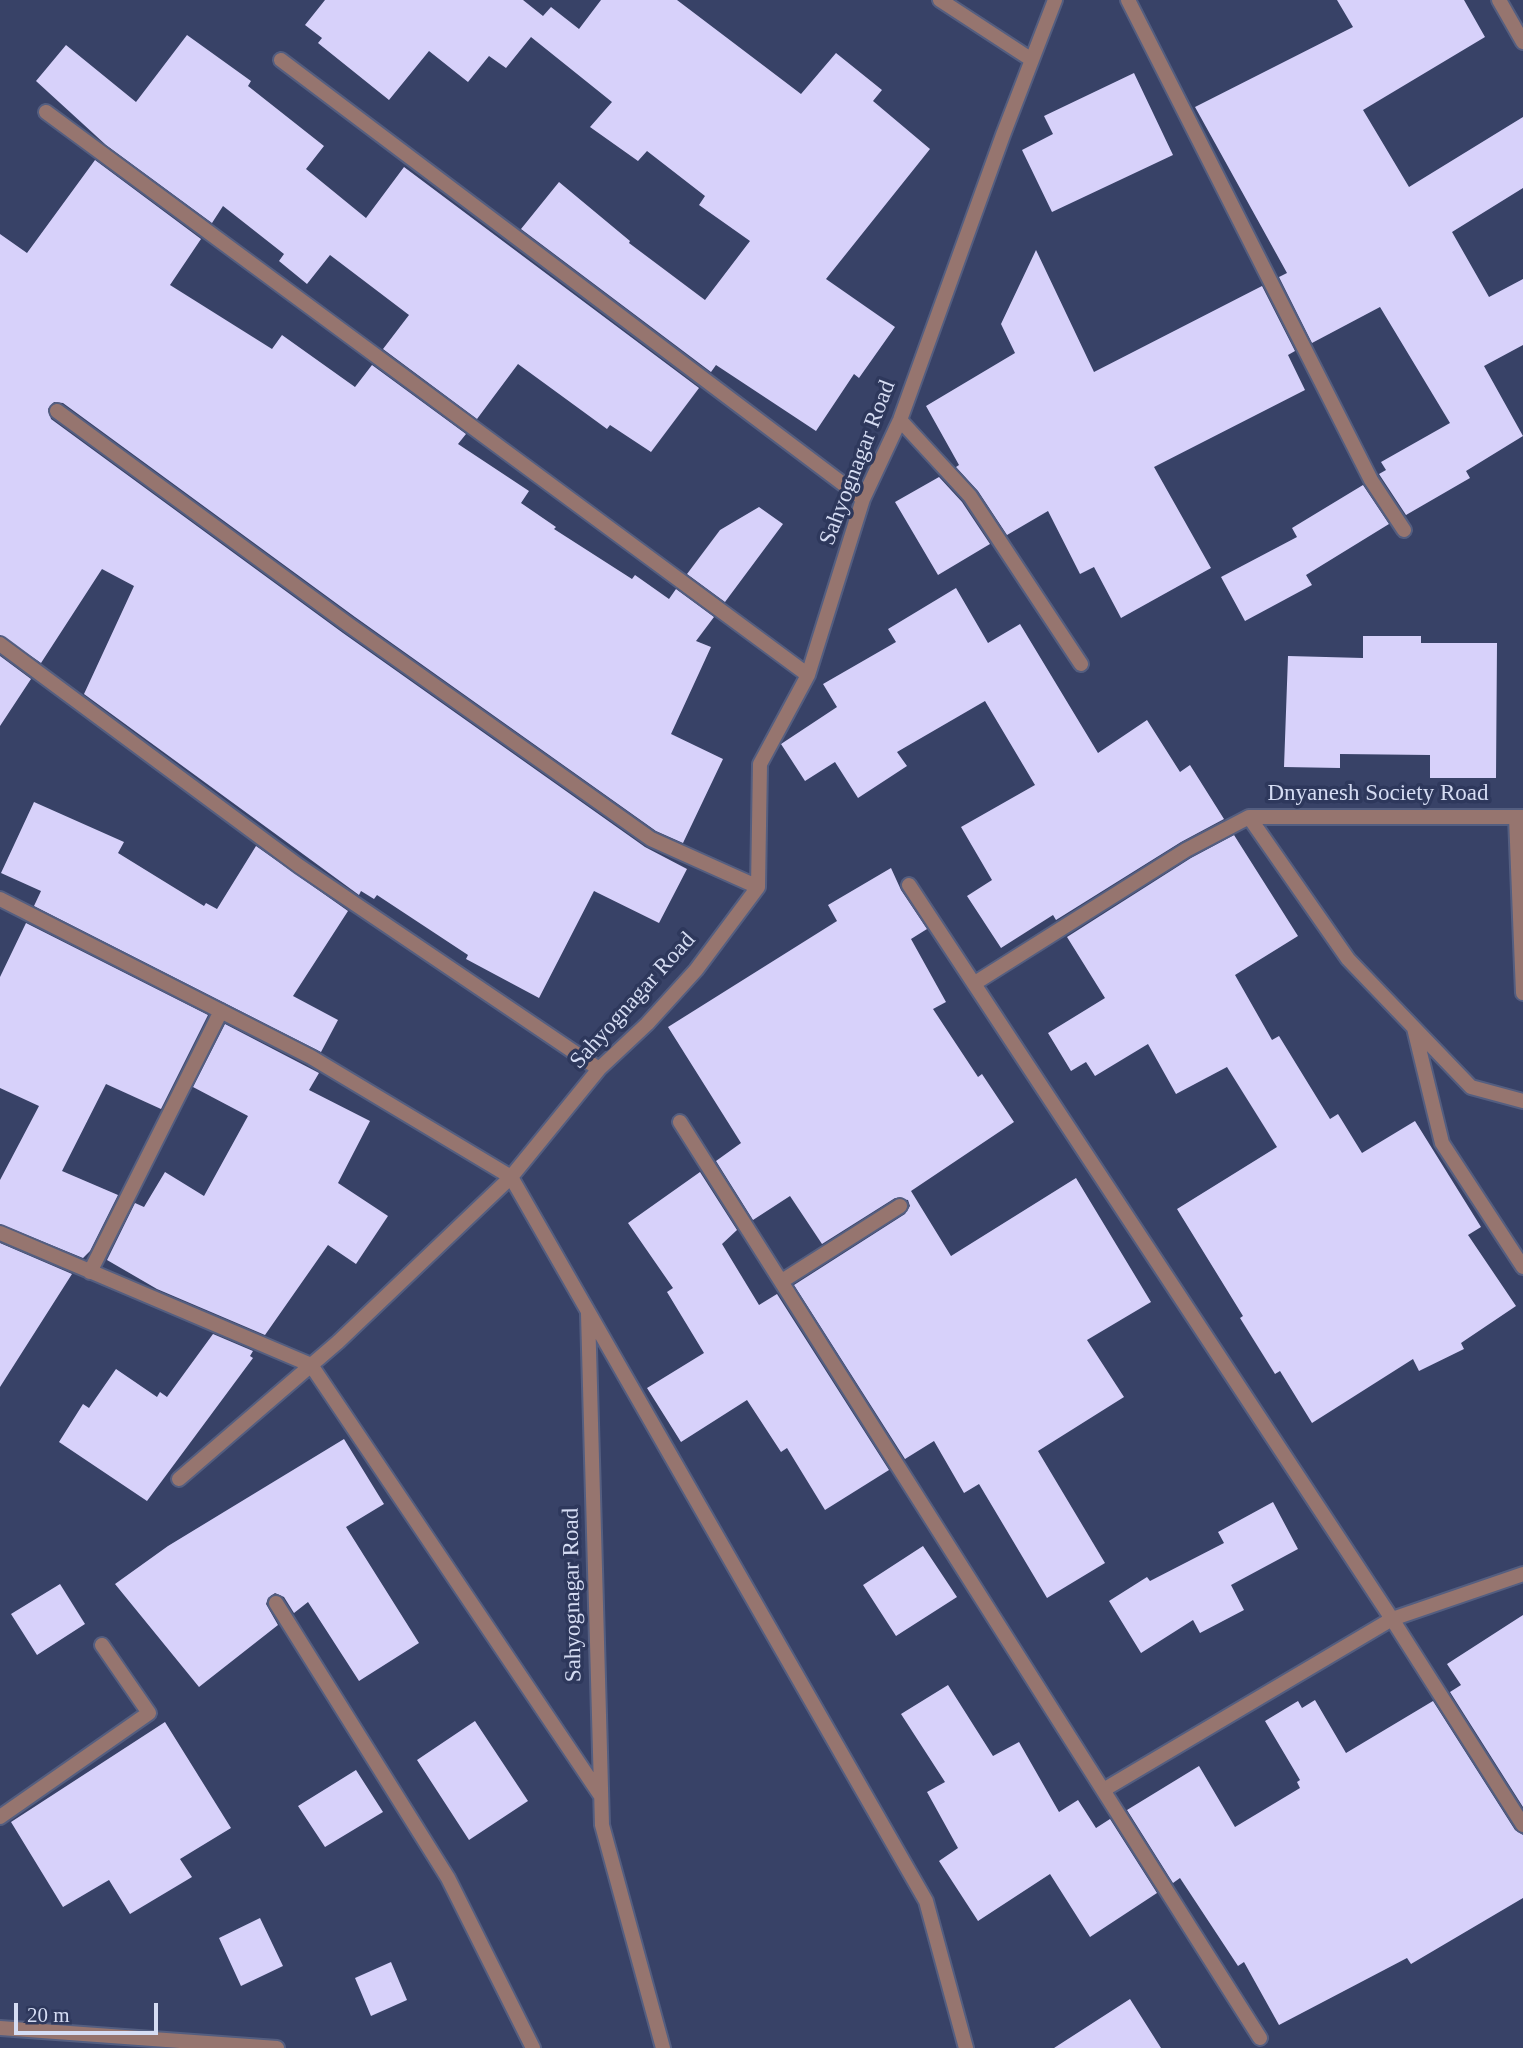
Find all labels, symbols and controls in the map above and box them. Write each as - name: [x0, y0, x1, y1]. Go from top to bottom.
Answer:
- street label: Sahyognagar Road: [814, 377, 902, 549]
- street label: Dnyanesh Society Road: [1267, 780, 1489, 808]
- street label: Sahyognagar Road: [564, 927, 702, 1075]
- street label: Sahyognagar Road: [558, 1508, 588, 1682]
- scale bar: [18, 1988, 161, 2032]
- text: 20 m: [27, 2003, 70, 2027]

